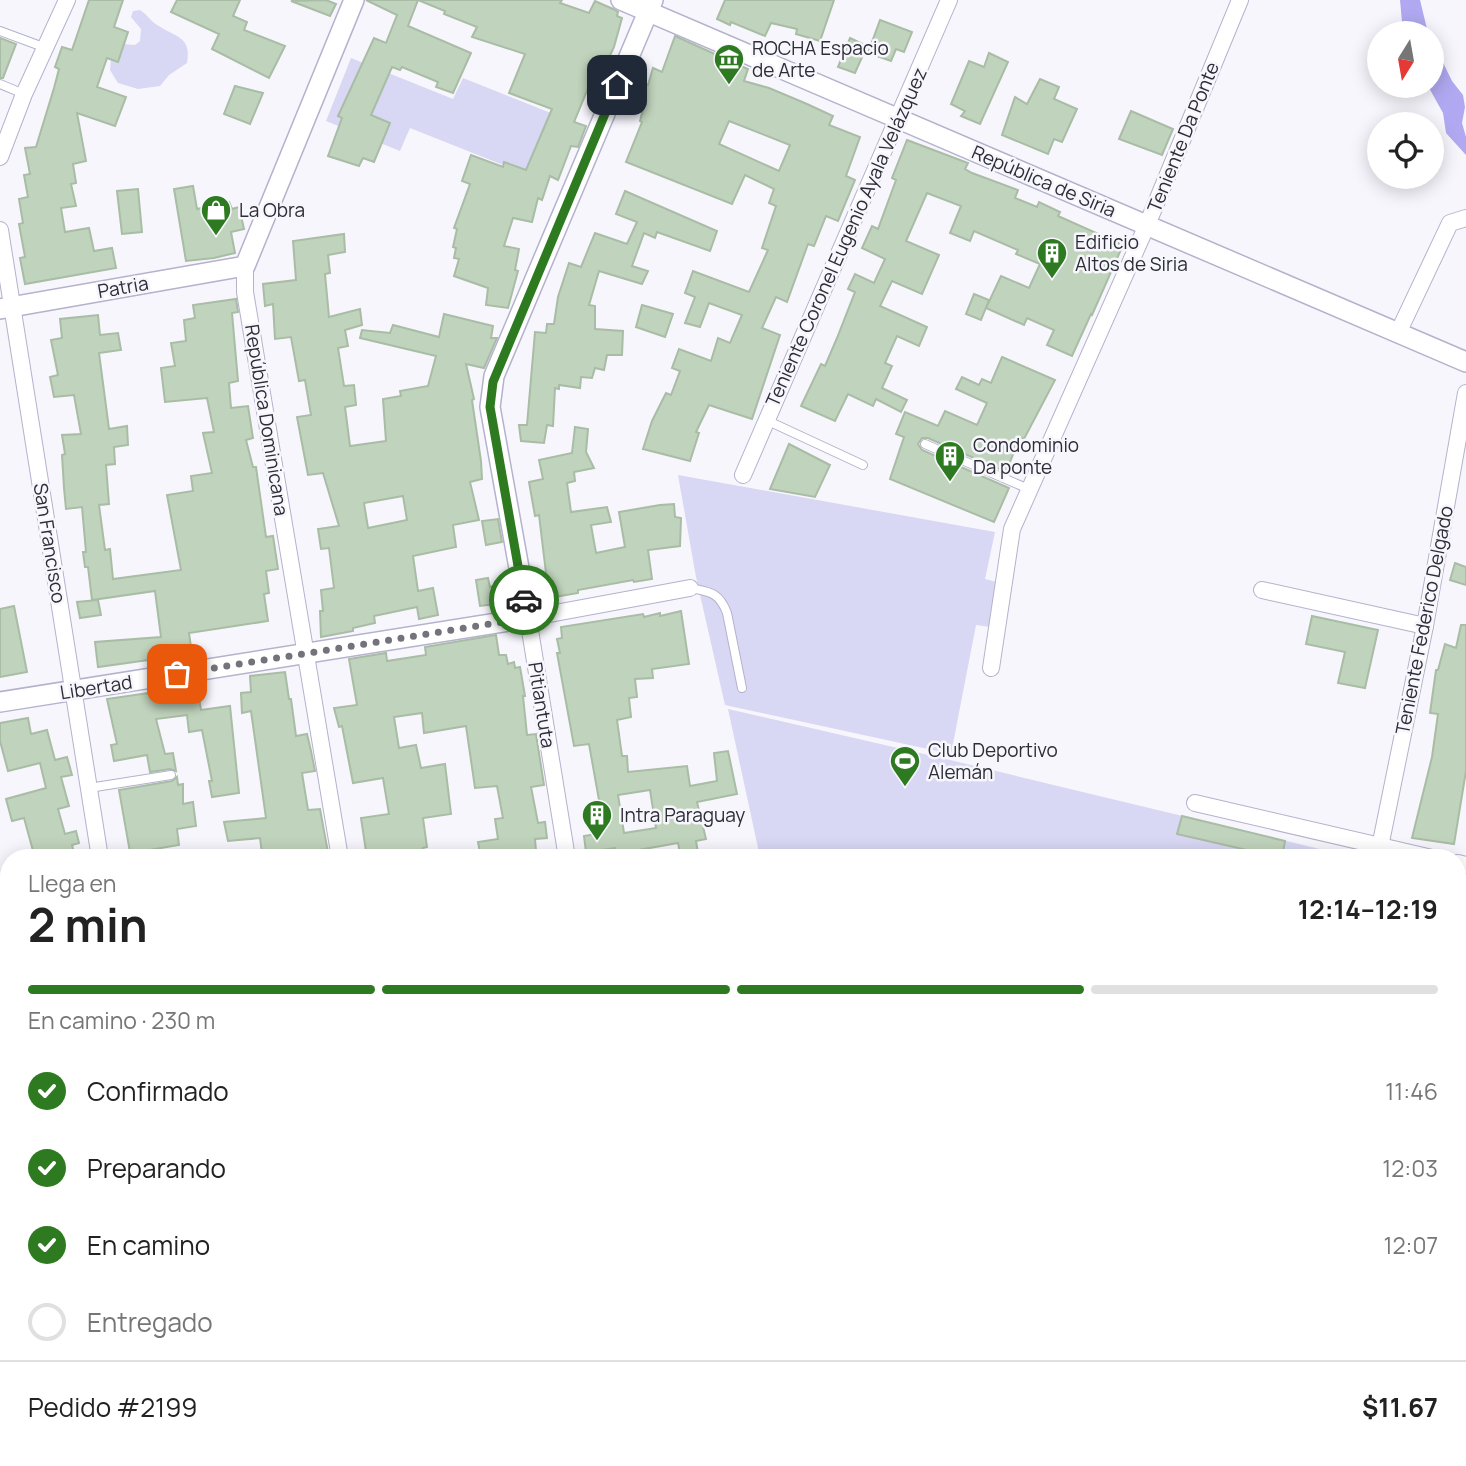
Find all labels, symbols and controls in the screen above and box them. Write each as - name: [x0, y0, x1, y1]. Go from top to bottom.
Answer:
- north arrow: [1367, 21, 1444, 98]
- map controls: [1367, 21, 1444, 189]
- place label: ROCHA Espacio de Arte: [752, 35, 889, 83]
- museum icon: ROCHA Espacio de Arte: [712, 42, 746, 86]
- pin: [587, 55, 647, 115]
- street label: Teniente Da Ponte: [1141, 58, 1225, 216]
- street label: Teniente Coronel Eugenio Ayala Velázquez: [759, 63, 933, 411]
- icon: home: [598, 66, 636, 104]
- button: locate: [1367, 112, 1444, 189]
- street label: República de Siria: [968, 139, 1120, 223]
- shop icon: La Obra: [199, 193, 233, 237]
- place label: La Obra: [239, 197, 305, 223]
- place label: Edificio Altos de Siria: [1075, 229, 1188, 277]
- building icon: Edificio Altos de Siria: [1035, 236, 1069, 280]
- street label: Patria: [96, 270, 150, 304]
- street label: República Dominicana: [239, 322, 295, 518]
- place label: Condominio Da ponte: [973, 432, 1079, 480]
- building icon: Condominio Da ponte: [933, 439, 967, 483]
- street label: San Francisco: [28, 481, 72, 605]
- street label: Teniente Federico Delgado: [1389, 503, 1459, 737]
- courier: [489, 565, 559, 635]
- icon: car: [505, 581, 543, 619]
- pin: [147, 644, 207, 704]
- icon: bag: [158, 655, 196, 693]
- street label: Pitiantuta: [522, 660, 562, 750]
- street label: Libertad: [58, 668, 134, 706]
- place label: Club Deportivo Alemán: [928, 737, 1058, 785]
- sports icon: Club Deportivo Alemán: [888, 744, 922, 788]
- building icon: Intra Paraguay: [580, 798, 614, 842]
- place label: Intra Paraguay: [620, 802, 745, 828]
- text: Llega en: [28, 867, 116, 899]
- text: 12:14–12:19: [1298, 891, 1438, 927]
- text: 2 min: [28, 893, 148, 956]
- text: En camino · 230 m: [28, 1004, 215, 1036]
- icon: check: [28, 1072, 66, 1110]
- text: Confirmado: [87, 1073, 229, 1109]
- text: 11:46: [1385, 1075, 1438, 1107]
- icon: check: [28, 1149, 66, 1187]
- text: Preparando: [87, 1150, 226, 1186]
- text: 12:03: [1382, 1152, 1438, 1184]
- icon: check: [28, 1226, 66, 1264]
- text: En camino: [87, 1227, 210, 1263]
- text: 12:07: [1383, 1229, 1438, 1261]
- text: Entregado: [87, 1304, 213, 1340]
- text: Pedido #2199: [28, 1389, 197, 1425]
- text: $11.67: [1362, 1389, 1438, 1425]

